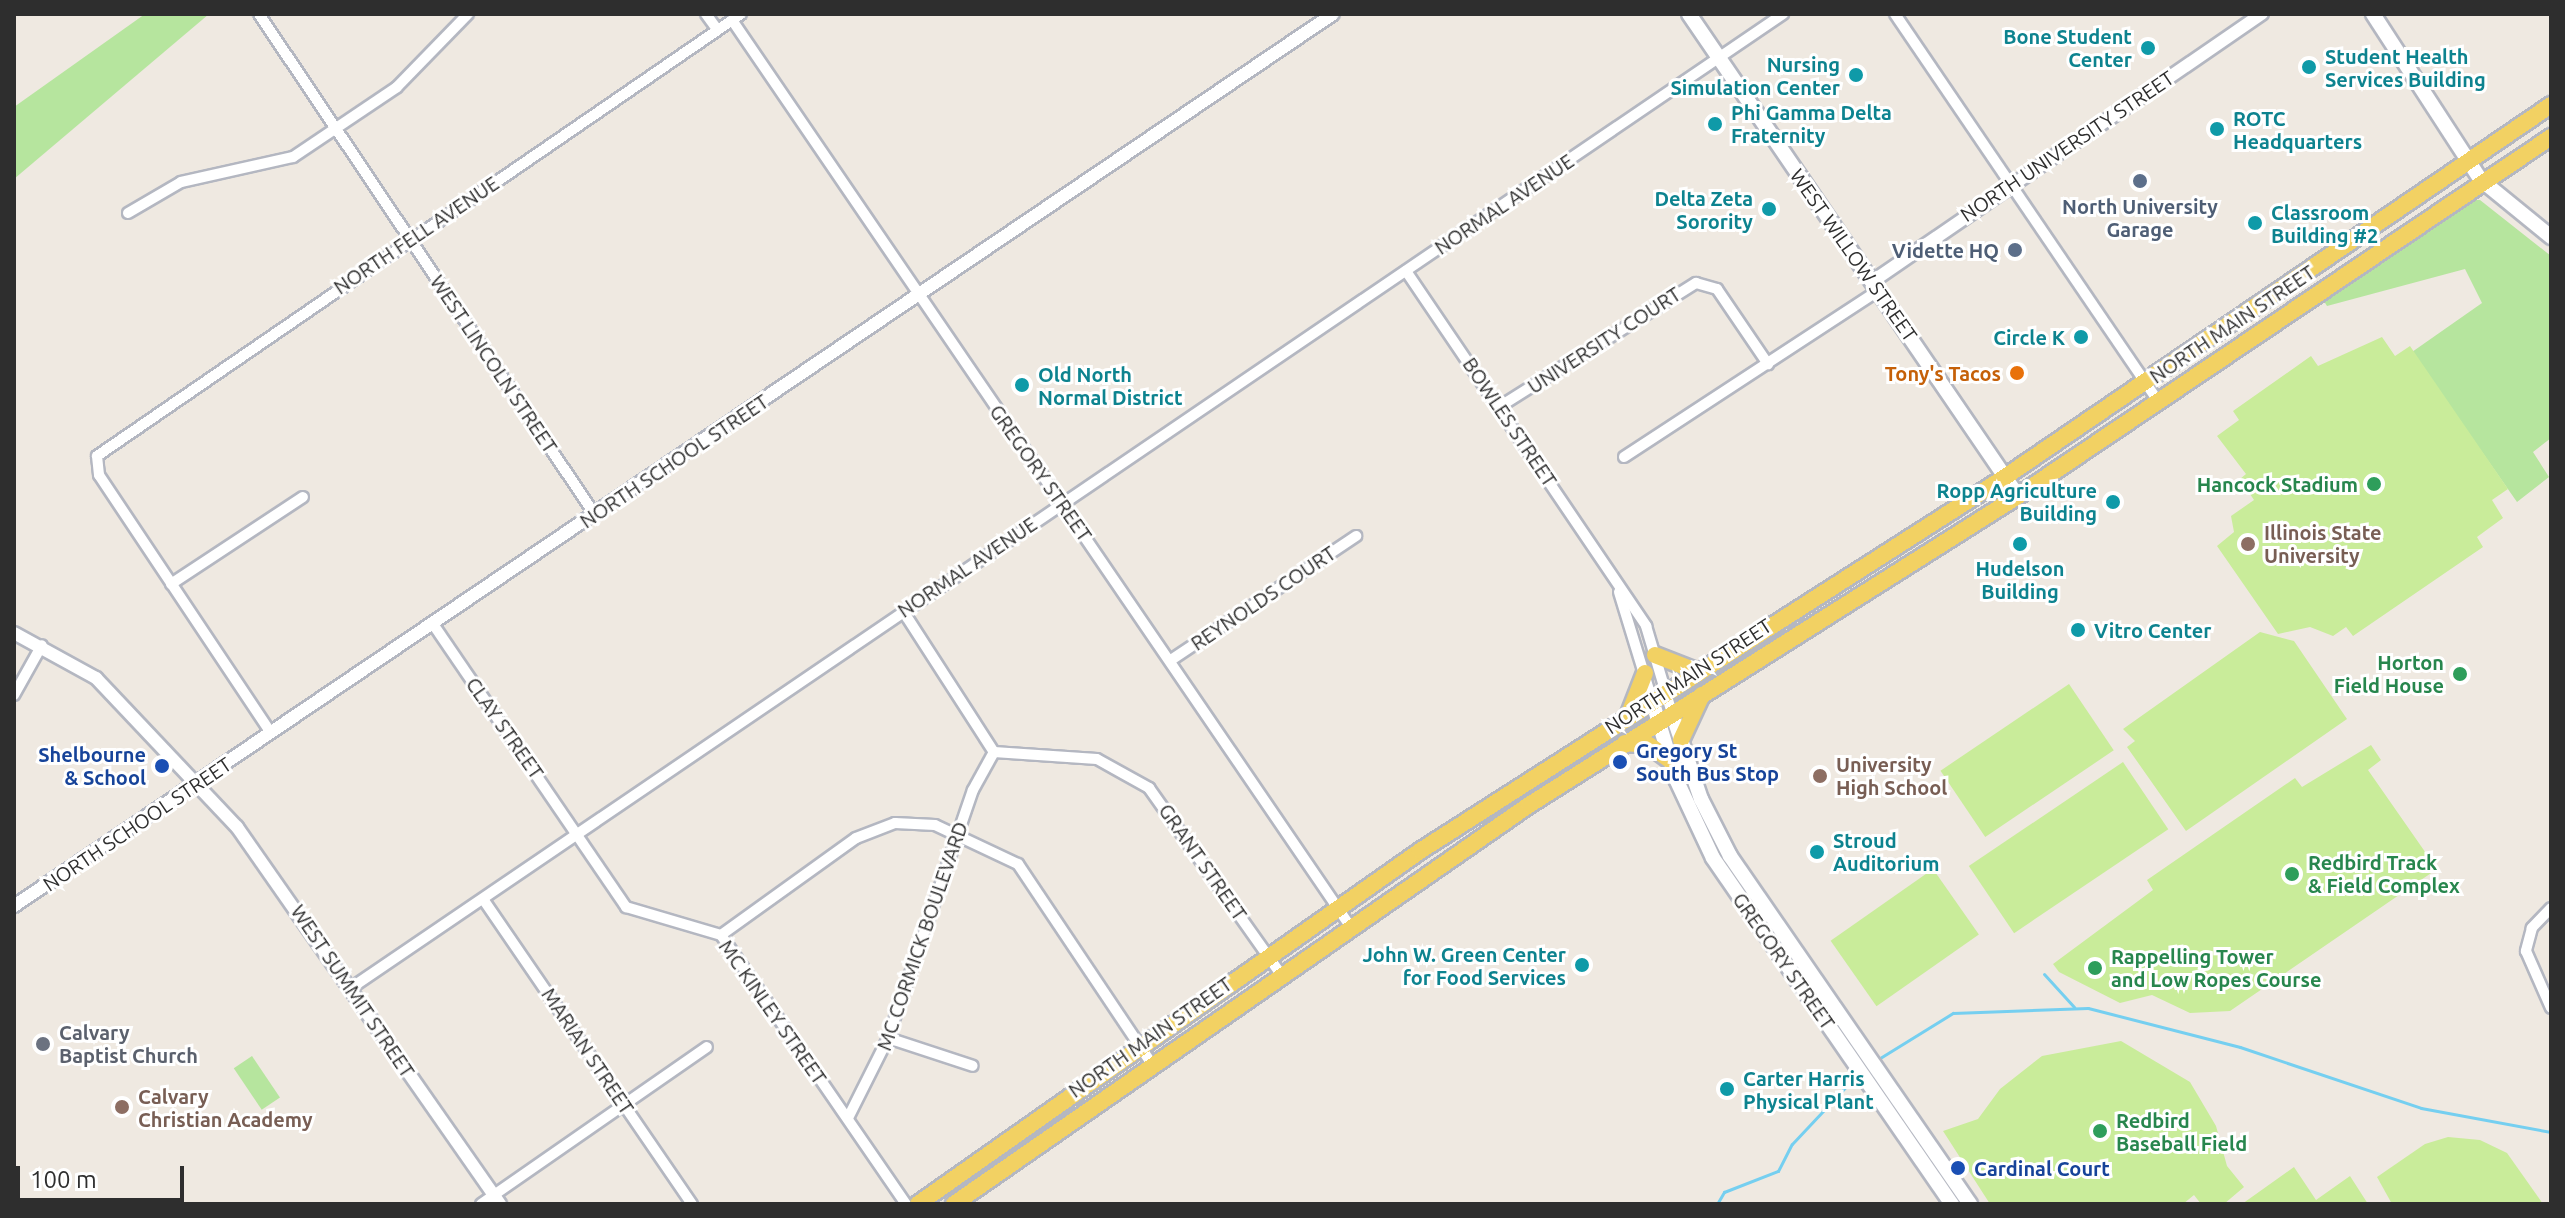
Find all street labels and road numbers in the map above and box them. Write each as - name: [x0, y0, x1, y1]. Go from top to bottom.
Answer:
- street label: NORTH UNIVERSITY STREET: [1956, 65, 2178, 227]
- street label: NORMAL AVENUE: [1430, 149, 1578, 259]
- street label: WEST WILLOW STREET: [1785, 164, 1923, 346]
- street label: NORTH FELL AVENUE: [329, 171, 503, 299]
- street label: NORTH MAIN STREET: [2145, 260, 2319, 388]
- street label: WEST LINCOLN STREET: [425, 270, 563, 458]
- street label: UNIVERSITY COURT: [1523, 282, 1685, 398]
- street label: BOWLES STREET: [1458, 353, 1562, 491]
- street label: NORTH SCHOOL STREET: [575, 389, 773, 533]
- street label: GREGORY STREET: [985, 400, 1097, 546]
- street label: NORMAL AVENUE: [893, 512, 1041, 622]
- street label: REYNOLDS COURT: [1186, 541, 1340, 655]
- street label: NORTH MAIN STREET: [1600, 613, 1776, 739]
- street label: CLAY STREET: [461, 673, 549, 783]
- street label: NORTH SCHOOL STREET: [38, 752, 236, 896]
- street label: GRANT STREET: [1154, 799, 1252, 925]
- street label: MC CORMICK BOULEVARD: [872, 818, 972, 1054]
- street label: GREGORY STREET: [1728, 888, 1840, 1034]
- street label: WEST SUMMIT STREET: [286, 900, 420, 1082]
- street label: MC KINLEY STREET: [714, 935, 832, 1089]
- street label: NORTH MAIN STREET: [1064, 972, 1236, 1102]
- street label: MARIAN STREET: [537, 983, 639, 1119]

